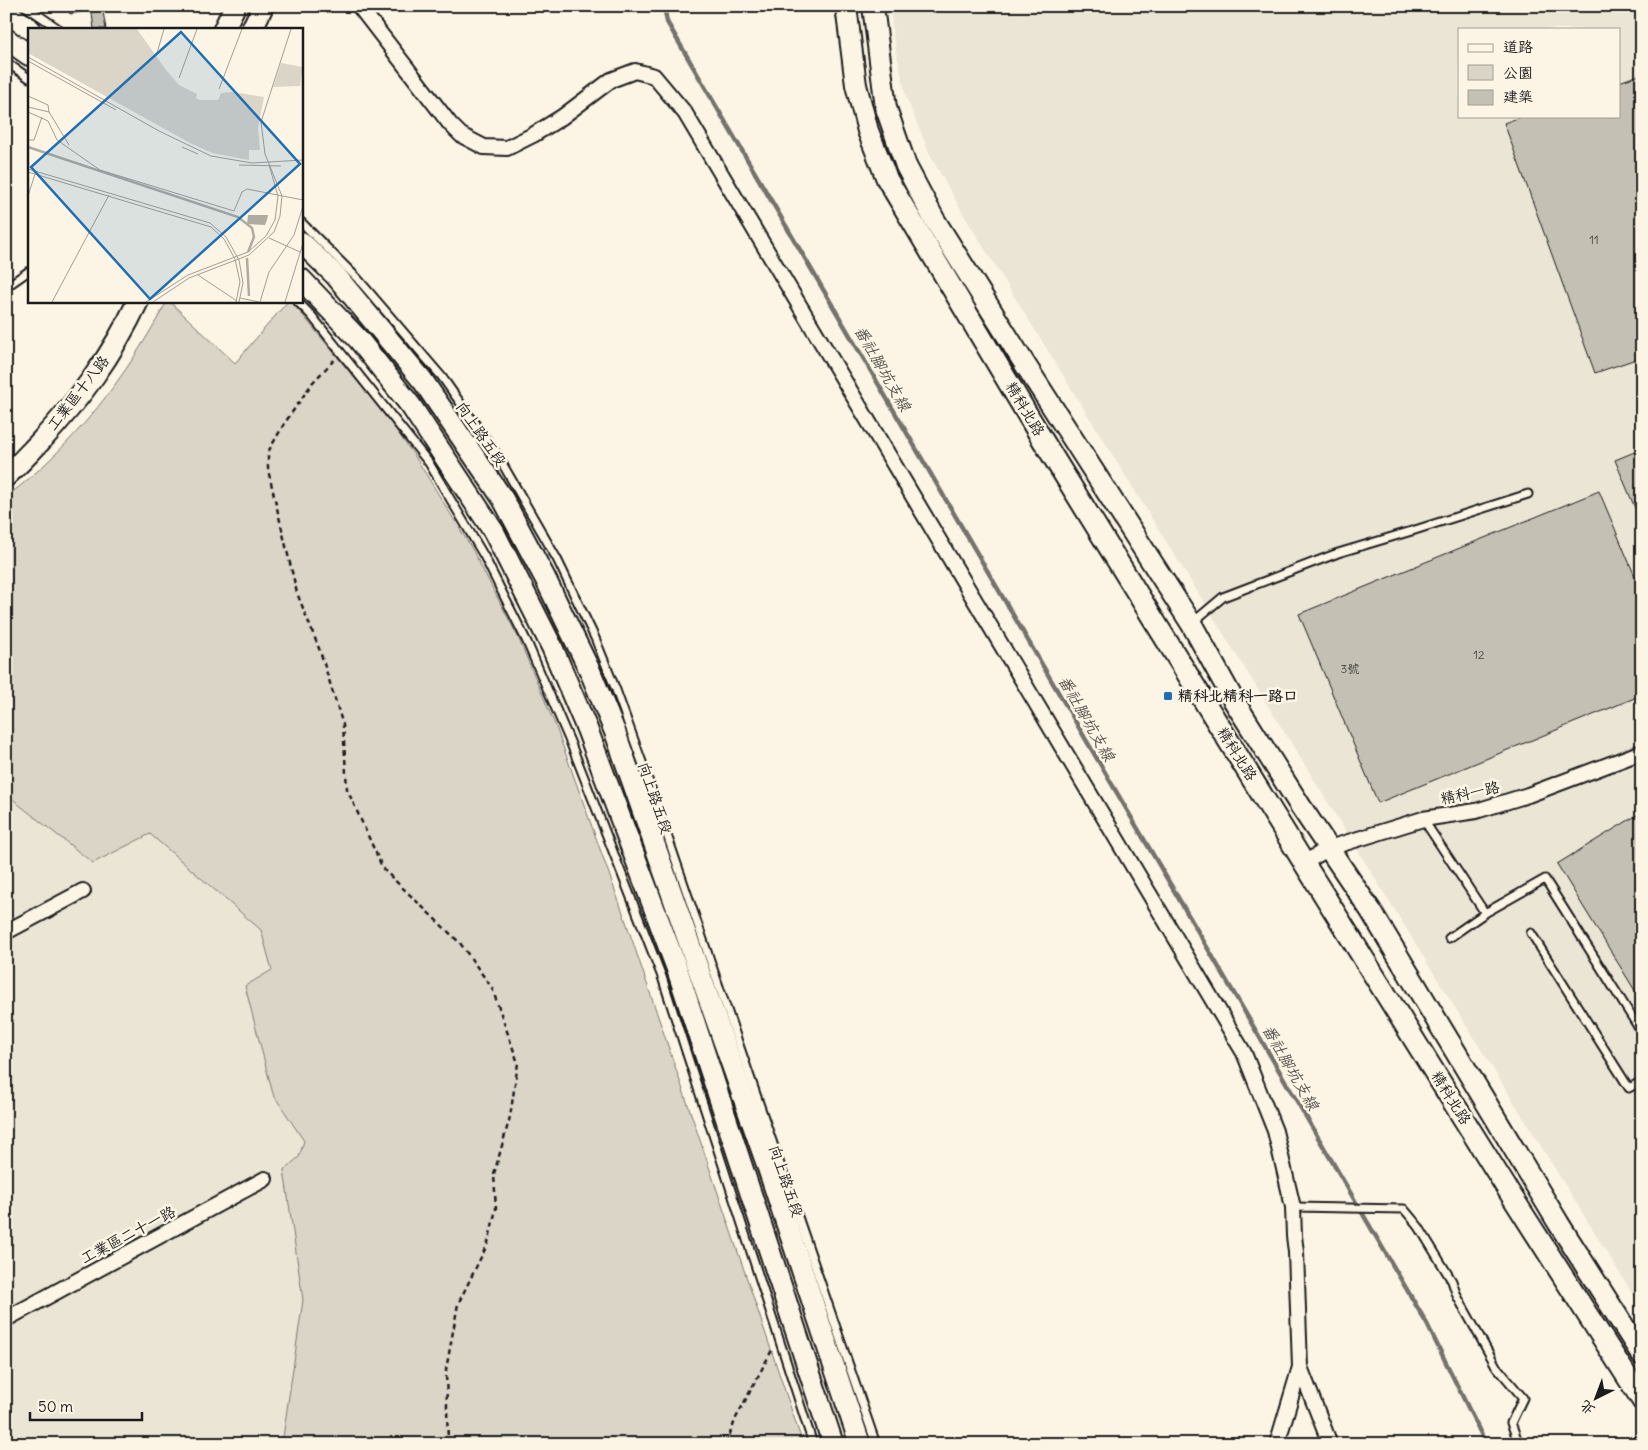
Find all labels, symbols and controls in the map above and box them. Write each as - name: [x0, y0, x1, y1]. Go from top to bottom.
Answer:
- inset map: [28, 28, 302, 302]
- legend: [1458, 28, 1620, 118]
- text: 道路: [1503, 37, 1533, 56]
- text: 公園: [1503, 63, 1533, 82]
- text: 建築: [1503, 87, 1533, 106]
- house number: 11: [1589, 232, 1599, 247]
- water label: 番社腳坑支線: [850, 321, 916, 415]
- street label: 工業區十八路: [42, 351, 113, 434]
- street label: 精科北路: [1002, 378, 1049, 439]
- street label: 向上路五段: [452, 398, 511, 470]
- house number: 12: [1473, 647, 1485, 662]
- house number: 3號: [1341, 661, 1359, 676]
- water label: 番社腳坑支線: [1054, 671, 1120, 765]
- place label: 精科北精科一路口: [1178, 686, 1298, 705]
- marker: 精科北精科一路口: [1162, 690, 1174, 702]
- street label: 精科北路: [1213, 723, 1261, 784]
- street label: 向上路五段: [634, 759, 677, 836]
- street label: 精科一路: [1439, 777, 1501, 808]
- water label: 番社腳坑支線: [1258, 1020, 1324, 1114]
- street label: 精科北路: [1427, 1067, 1475, 1128]
- street label: 向上路五段: [765, 1142, 808, 1219]
- street label: 工業區二十一路: [77, 1202, 179, 1268]
- north arrow: [1570, 1372, 1620, 1422]
- scale bar: [30, 1390, 142, 1422]
- text: 北: [1576, 1396, 1599, 1419]
- text: 50 m: [38, 1397, 73, 1416]

